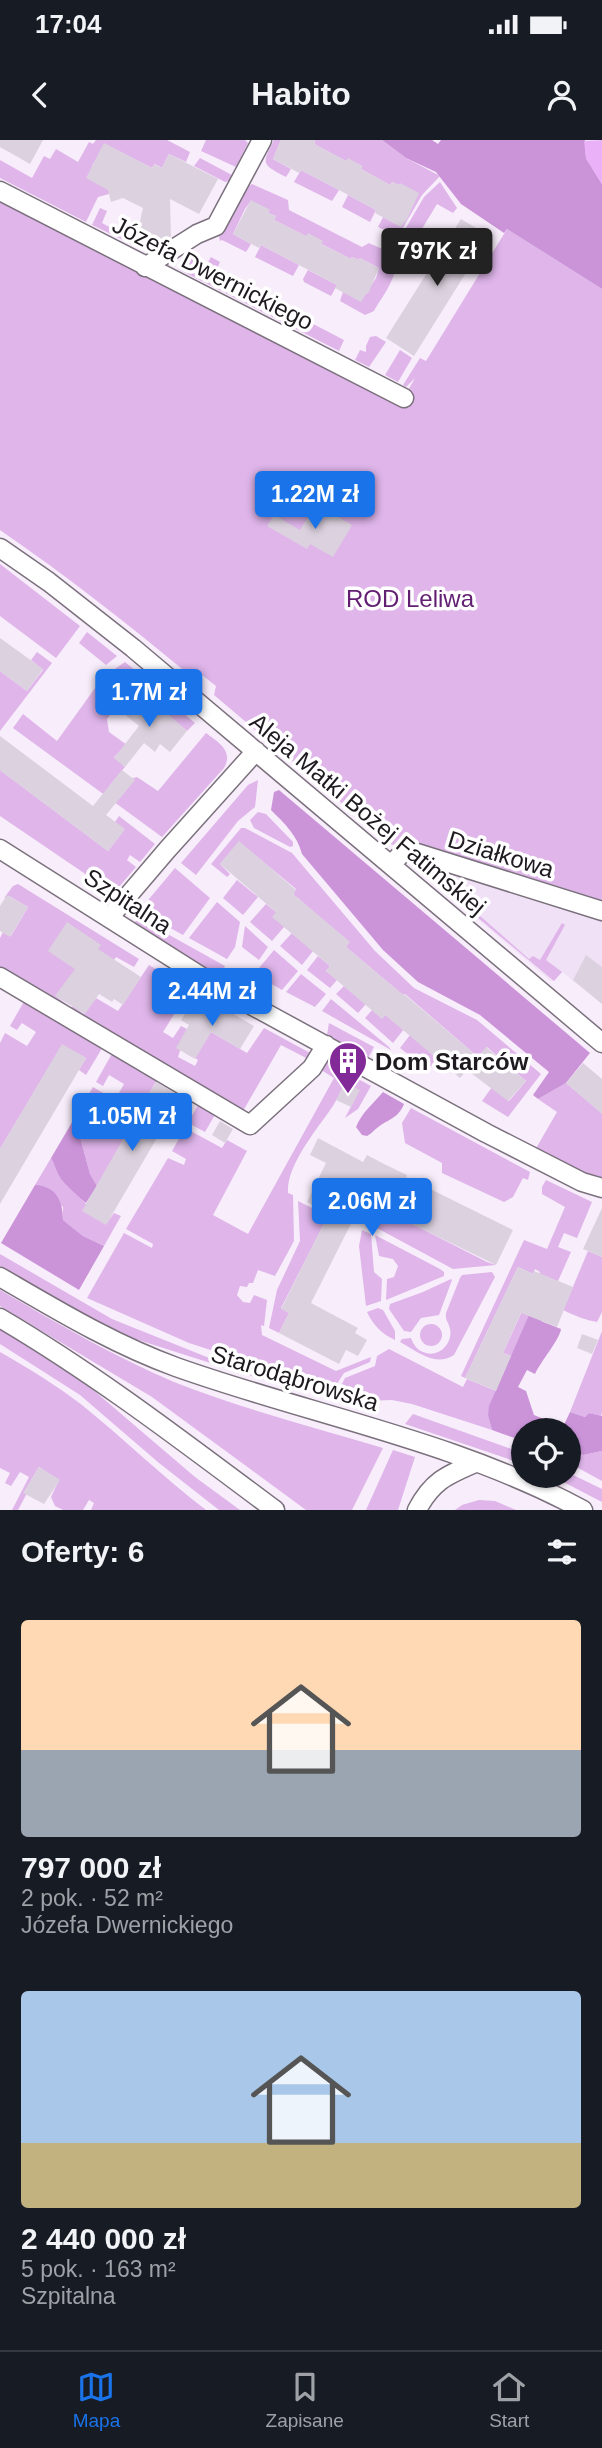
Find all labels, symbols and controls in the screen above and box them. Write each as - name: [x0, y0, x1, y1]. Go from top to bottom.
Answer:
- text: 17:04: [35, 9, 102, 39]
- icon: back: [21, 76, 59, 114]
- text: Habito: [251, 76, 351, 112]
- icon: person: [543, 76, 581, 114]
- street label: Józefa Dwernickiego: [108, 211, 318, 335]
- pin: 797K zł: [372, 228, 502, 288]
- text: 797K zł: [397, 238, 477, 264]
- pin: 1.22M zł: [243, 472, 387, 531]
- text: 1.22M zł: [271, 481, 359, 507]
- park label: ROD Leliwa: [346, 585, 475, 612]
- pin: 1.7M zł: [84, 670, 214, 729]
- text: 1.7M zł: [111, 679, 187, 705]
- street label: Aleja Matki Bożej Fatimskiej: [245, 708, 491, 920]
- street label: Działkowa: [445, 825, 558, 883]
- street label: Szpitalna: [79, 863, 177, 940]
- pin: 2.44M zł: [140, 968, 284, 1028]
- text: 2.44M zł: [168, 978, 256, 1004]
- building icon: Dom Starców: [327, 1040, 369, 1095]
- place label: Dom Starców: [375, 1048, 529, 1075]
- pin: 1.05M zł: [60, 1094, 204, 1153]
- text: 1.05M zł: [88, 1103, 176, 1129]
- pin: 2.06M zł: [300, 1178, 444, 1238]
- text: 2.06M zł: [328, 1188, 416, 1214]
- street label: Starodąbrowska: [208, 1340, 382, 1416]
- map controls: [511, 1418, 581, 1488]
- button: locate: [511, 1418, 581, 1488]
- icon: filters: [543, 1533, 581, 1571]
- text: Oferty: 6: [21, 1535, 144, 1568]
- icon: home: [238, 1666, 364, 1792]
- text: 797 000 zł: [21, 1851, 161, 1884]
- text: 2 pok. · 52 m²: [21, 1885, 163, 1911]
- text: Józefa Dwernickiego: [21, 1912, 233, 1938]
- icon: home: [238, 2037, 364, 2163]
- text: 2 440 000 zł: [21, 2222, 186, 2255]
- text: 5 pok. · 163 m²: [21, 2256, 176, 2282]
- text: Szpitalna: [21, 2283, 116, 2309]
- tab: Mapa: [73, 2368, 120, 2432]
- tab: Zapisane: [266, 2368, 344, 2432]
- tab: Start: [489, 2368, 529, 2432]

